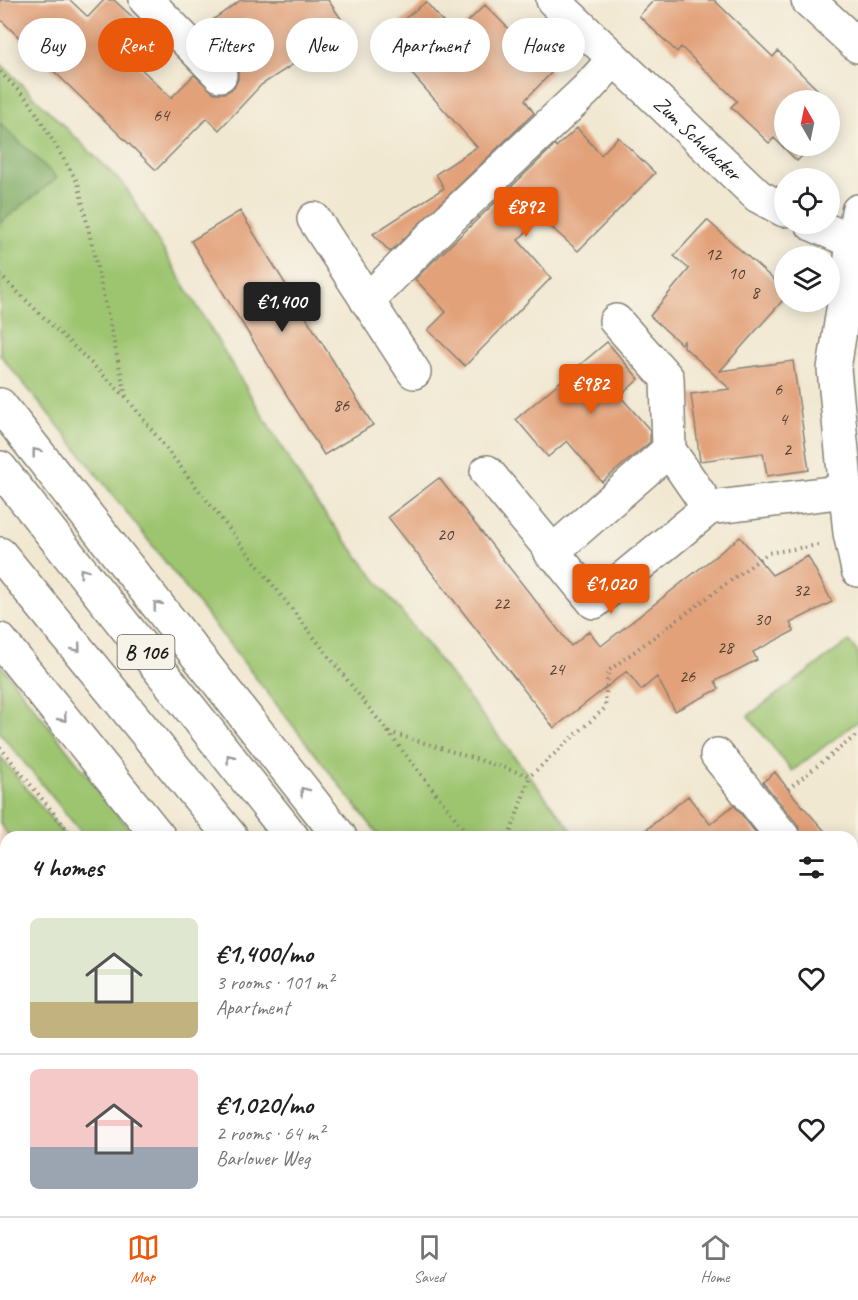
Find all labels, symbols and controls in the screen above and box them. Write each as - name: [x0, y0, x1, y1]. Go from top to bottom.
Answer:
- chip: Buy: [18, 18, 86, 72]
- chip: Rent: [98, 18, 174, 72]
- chip: Filters: [186, 18, 274, 72]
- chip: New: [286, 18, 358, 72]
- chip: Apartment: [370, 18, 490, 72]
- chip: House: [502, 18, 585, 72]
- street label: Zum Schulacker: [648, 90, 749, 188]
- north arrow: [774, 90, 840, 156]
- map controls: [774, 90, 840, 312]
- house number: 64: [153, 104, 171, 126]
- button: locate: [774, 168, 840, 234]
- pin: €892: [490, 187, 562, 238]
- text: €892: [508, 194, 544, 219]
- house number: 12: [705, 243, 723, 265]
- button: layers: [774, 246, 840, 312]
- house number: 10: [728, 262, 746, 284]
- house number: 8: [751, 281, 761, 303]
- pin: €1,400: [233, 282, 331, 333]
- text: €1,400: [258, 289, 306, 314]
- pin: €982: [555, 364, 627, 415]
- text: €982: [573, 371, 609, 396]
- house number: 6: [774, 378, 783, 400]
- house number: 86: [333, 394, 350, 416]
- house number: 4: [779, 408, 789, 430]
- house number: 2: [783, 438, 793, 460]
- one-way arrow: [33, 447, 44, 458]
- house number: 20: [437, 523, 455, 545]
- pin: €1,020: [562, 564, 660, 615]
- one-way arrow: [80, 567, 91, 578]
- text: €1,020: [587, 571, 635, 596]
- house number: 32: [793, 579, 811, 601]
- house number: 22: [493, 592, 511, 614]
- one-way arrow: [153, 601, 164, 612]
- house number: 30: [754, 608, 772, 630]
- road number: B 106: [118, 635, 174, 669]
- house number: 28: [717, 636, 735, 658]
- one-way arrow: [69, 642, 80, 653]
- house number: 24: [548, 658, 566, 680]
- house number: 26: [679, 665, 696, 687]
- one-way arrow: [56, 711, 67, 722]
- one-way arrow: [226, 754, 237, 765]
- one-way arrow: [300, 787, 311, 798]
- text: 4 homes: [30, 851, 103, 884]
- icon: filters: [795, 851, 828, 884]
- text: €1,400/mo: [216, 937, 313, 970]
- icon: home: [78, 942, 150, 1014]
- icon: heart: [795, 962, 828, 995]
- text: 3 rooms · 101 m²: [216, 970, 333, 995]
- text: Apartment: [216, 995, 289, 1020]
- text: €1,020/mo: [216, 1088, 313, 1121]
- icon: home: [78, 1093, 150, 1165]
- icon: heart: [795, 1113, 828, 1146]
- text: 2 rooms · 64 m²: [216, 1121, 324, 1146]
- text: Barlower Weg: [216, 1146, 310, 1171]
- tab: Map: [127, 1231, 160, 1287]
- tab: Saved: [413, 1231, 446, 1287]
- tab: Home: [699, 1231, 732, 1287]

